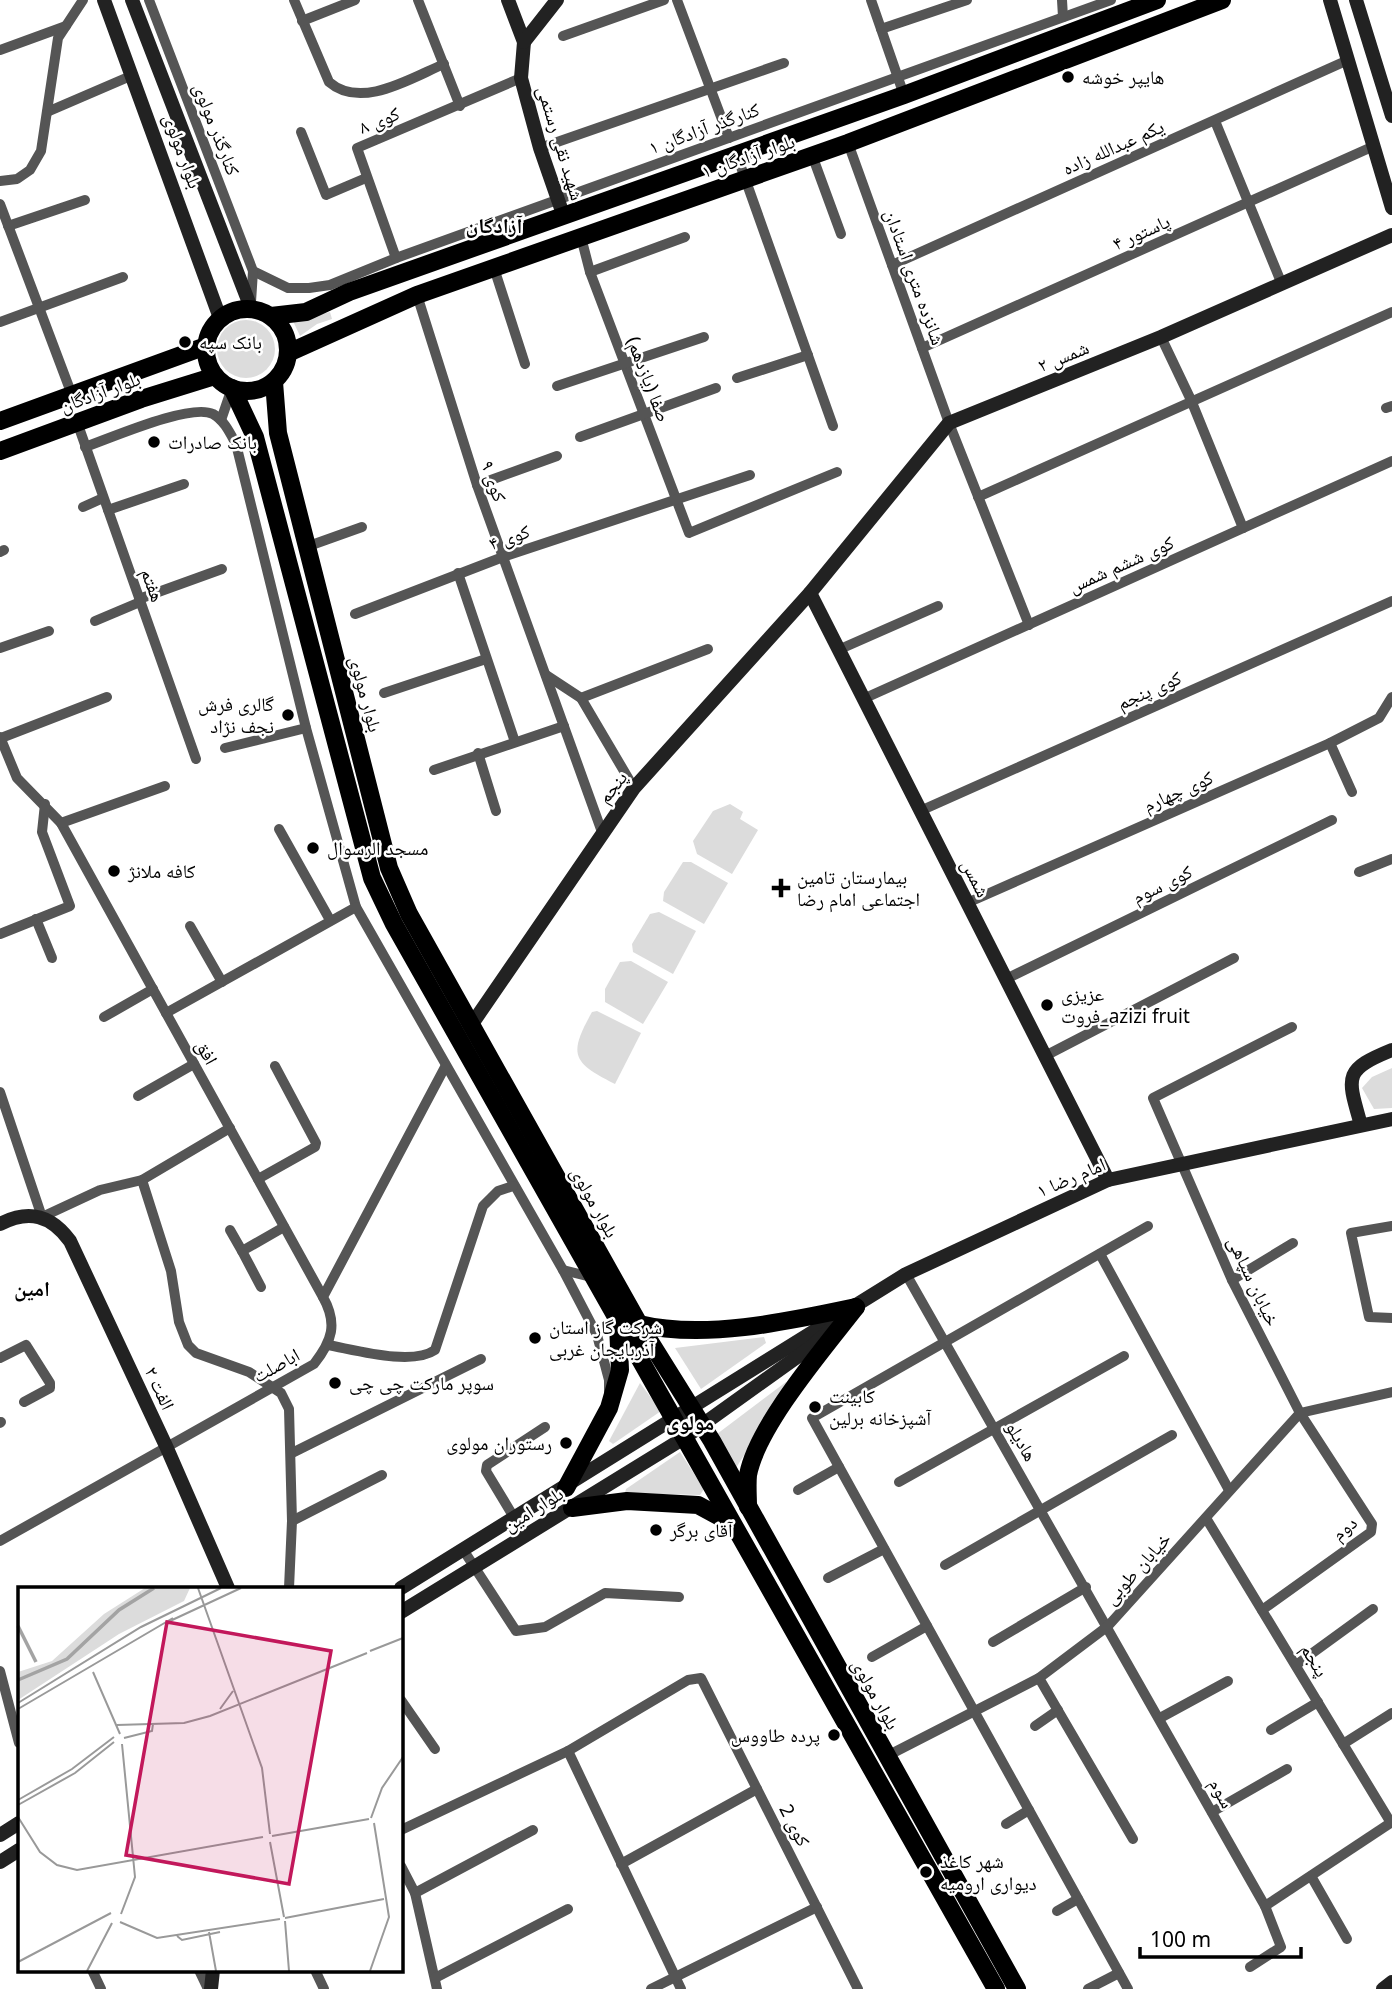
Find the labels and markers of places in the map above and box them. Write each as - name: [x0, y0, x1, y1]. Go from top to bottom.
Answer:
- place label: هایپر خوشه: [1082, 64, 1165, 90]
- marker: هایپر خوشه: [1060, 69, 1076, 85]
- place label: بانک سپه: [199, 329, 262, 355]
- marker: بانک سپه: [177, 334, 193, 350]
- place label: بانک صادرات: [168, 429, 257, 455]
- marker: بانک صادرات: [146, 434, 162, 450]
- place label: گالری فرش نجف نژاد: [198, 691, 274, 739]
- marker: گالری فرش نجف نژاد: [280, 707, 296, 723]
- place label: مسجد الرسوال: [327, 835, 428, 861]
- marker: مسجد الرسوال: [305, 840, 321, 856]
- place label: کافه ملانژ: [127, 858, 195, 884]
- marker: کافه ملانژ: [106, 863, 122, 879]
- place label: بیمارستان تامین اجتماعی امام رضا: [797, 864, 920, 913]
- marker: بیمارستان تامین اجتماعی امام رضا: [771, 878, 791, 898]
- place label: عزیزی فروت_azizi fruit: [1061, 981, 1190, 1029]
- marker: عزیزی فروت_azizi fruit: [1039, 997, 1055, 1013]
- place label: شرکت گاز استان آذربایجان غربی: [549, 1314, 662, 1362]
- marker: شرکت گاز استان آذربایجان غربی: [527, 1330, 543, 1346]
- place label: سوپر مارکت چی چی: [349, 1370, 494, 1396]
- marker: سوپر مارکت چی چی: [327, 1375, 343, 1391]
- place label: کابینت آشپزخانه برلین: [829, 1383, 932, 1431]
- marker: کابینت آشپزخانه برلین: [807, 1399, 823, 1415]
- place label: رستوران مولوی: [446, 1430, 552, 1456]
- marker: رستوران مولوی: [558, 1435, 574, 1451]
- place label: آقاى برگر: [669, 1517, 734, 1543]
- marker: آقاى برگر: [648, 1522, 664, 1538]
- place label: پرده طاووس: [731, 1722, 820, 1748]
- marker: پرده طاووس: [826, 1727, 842, 1743]
- place label: شهر کاغذ دیواری ارومیه: [940, 1848, 1037, 1896]
- marker: شهر کاغذ دیواری ارومیه: [918, 1864, 934, 1880]

